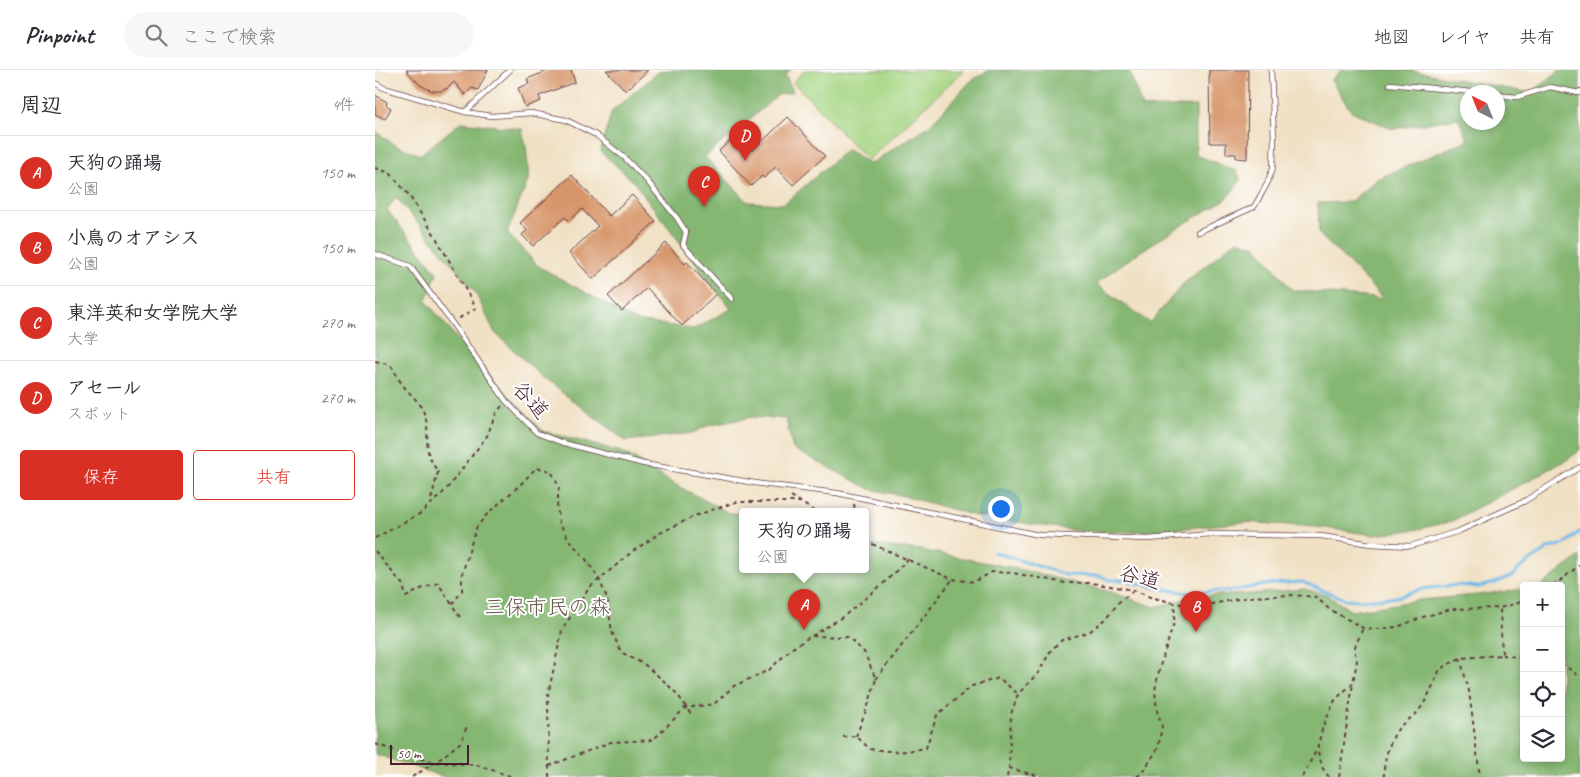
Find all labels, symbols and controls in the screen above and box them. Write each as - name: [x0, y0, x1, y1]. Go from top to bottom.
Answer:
- search box: [124, 12, 474, 57]
- text: Pinpoint: [25, 20, 94, 50]
- icon: search: [142, 21, 170, 49]
- text: ここで検索: [182, 25, 277, 49]
- text: 地図: [1374, 26, 1410, 48]
- text: レイヤ: [1438, 26, 1491, 48]
- text: 共有: [1519, 26, 1555, 48]
- north arrow: [1460, 85, 1505, 130]
- text: 周辺: [20, 92, 62, 118]
- text: 4件: [332, 95, 355, 115]
- pin: D: [729, 120, 761, 161]
- text: 天狗の踊場: [67, 151, 162, 175]
- text: A: [32, 163, 40, 183]
- text: 150 m: [321, 163, 355, 183]
- pin: C: [688, 166, 720, 207]
- text: 公園: [67, 179, 99, 199]
- text: 小鳥のオアシス: [67, 226, 200, 250]
- text: B: [32, 238, 40, 258]
- text: 150 m: [321, 238, 355, 258]
- text: 公園: [67, 254, 99, 274]
- text: 東洋英和女学院大学: [67, 301, 238, 325]
- text: C: [32, 313, 40, 333]
- text: 270 m: [321, 313, 355, 333]
- text: 大学: [67, 329, 99, 349]
- text: アセール: [67, 376, 142, 400]
- street label: 谷道: [507, 376, 555, 424]
- text: D: [31, 388, 41, 408]
- text: 270 m: [321, 388, 355, 408]
- text: スポット: [67, 404, 131, 424]
- button: 保存: [20, 450, 183, 500]
- button: 共有: [193, 450, 355, 500]
- your location: [988, 496, 1014, 522]
- popup: [739, 508, 869, 573]
- text: 天狗の踊場: [756, 519, 852, 543]
- text: 公園: [756, 547, 789, 567]
- street label: 谷道: [1116, 559, 1164, 595]
- map controls: [1520, 582, 1565, 762]
- button: +: [1520, 582, 1565, 627]
- pin: A: [788, 589, 820, 630]
- pin: B: [1180, 591, 1212, 632]
- park label: 三保市民の森: [484, 594, 610, 620]
- button: −: [1520, 627, 1565, 672]
- button: locate: [1520, 672, 1565, 717]
- button: layers: [1520, 717, 1565, 762]
- scale bar: [390, 742, 469, 765]
- text: 50 m: [397, 745, 421, 762]

